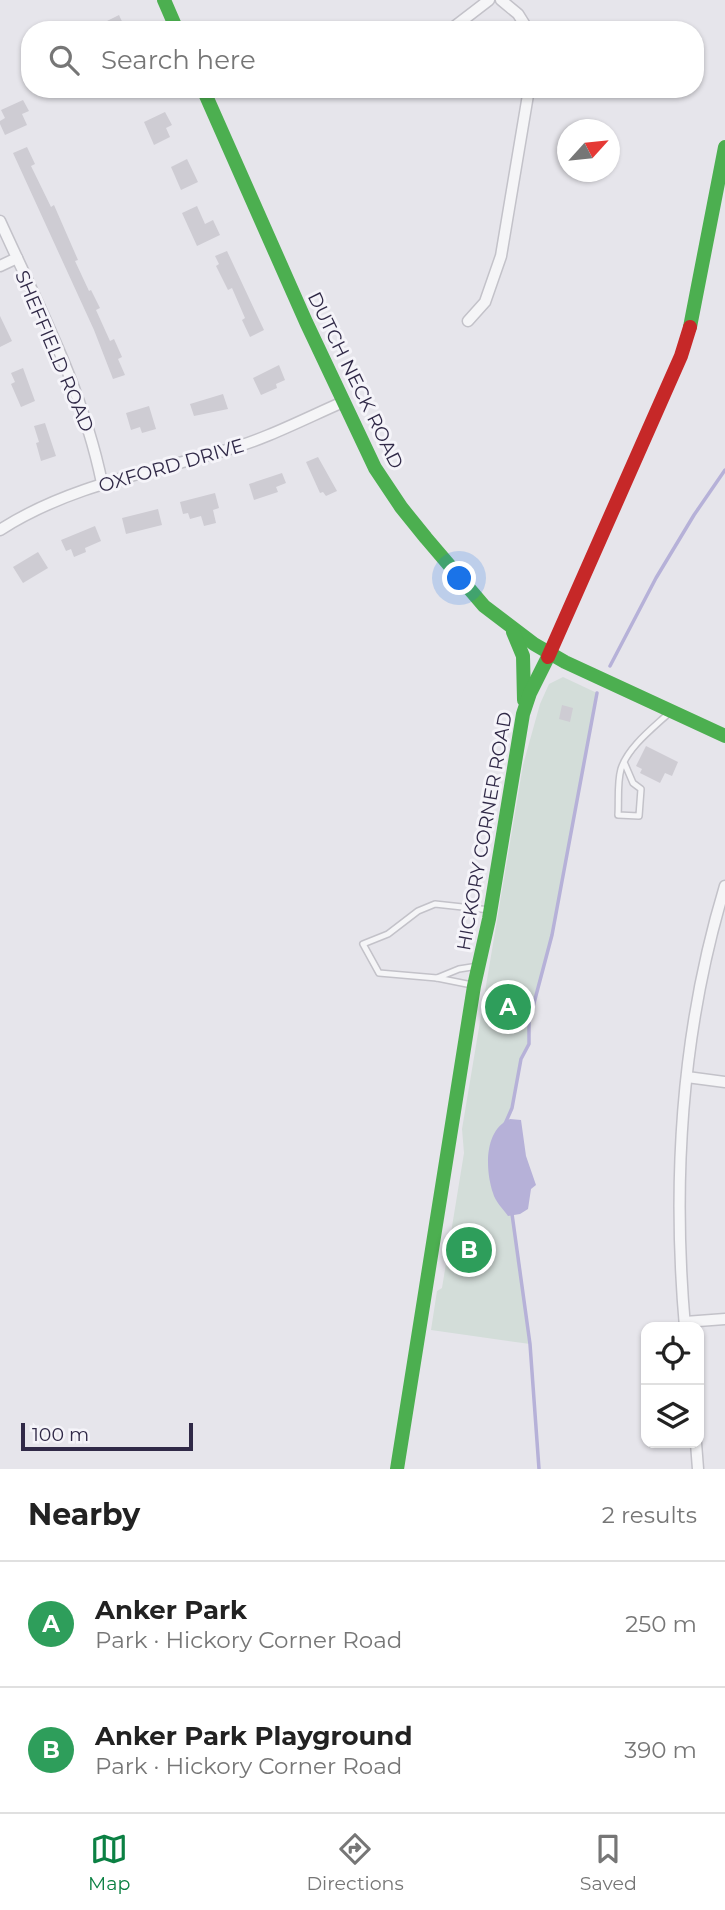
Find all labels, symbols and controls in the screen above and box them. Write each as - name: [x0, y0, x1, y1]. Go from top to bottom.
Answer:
- search box: [21, 21, 704, 98]
- icon: search: [45, 41, 83, 79]
- text: Search here: [101, 44, 256, 76]
- north arrow: [557, 119, 620, 182]
- street label: SHEFFIELD ROAD: [10, 267, 99, 435]
- street label: DUTCH NECK ROAD: [303, 288, 408, 472]
- street label: OXFORD DRIVE: [96, 434, 247, 497]
- your location: [442, 561, 476, 595]
- street label: HICKORY CORNER ROAD: [452, 710, 517, 952]
- pin: A: [485, 981, 531, 1033]
- pin: B: [446, 1224, 492, 1276]
- map controls: [641, 1322, 704, 1448]
- button: locate: [641, 1322, 704, 1385]
- button: layers: [641, 1385, 704, 1448]
- scale bar: [21, 1420, 192, 1452]
- text: 100 m: [32, 1423, 89, 1446]
- text: Nearby: [28, 1496, 140, 1533]
- text: 2 results: [602, 1501, 697, 1529]
- text: Anker Park: [95, 1594, 247, 1626]
- text: A: [42, 1610, 60, 1638]
- text: 250 m: [625, 1610, 697, 1638]
- text: Park · Hickory Corner Road: [95, 1626, 402, 1654]
- text: Anker Park Playground: [95, 1720, 412, 1752]
- text: B: [42, 1736, 60, 1764]
- text: 390 m: [624, 1736, 697, 1764]
- text: Park · Hickory Corner Road: [95, 1752, 402, 1780]
- tab: Map: [88, 1830, 130, 1895]
- tab: Directions: [306, 1830, 404, 1895]
- tab: Saved: [580, 1830, 637, 1895]

